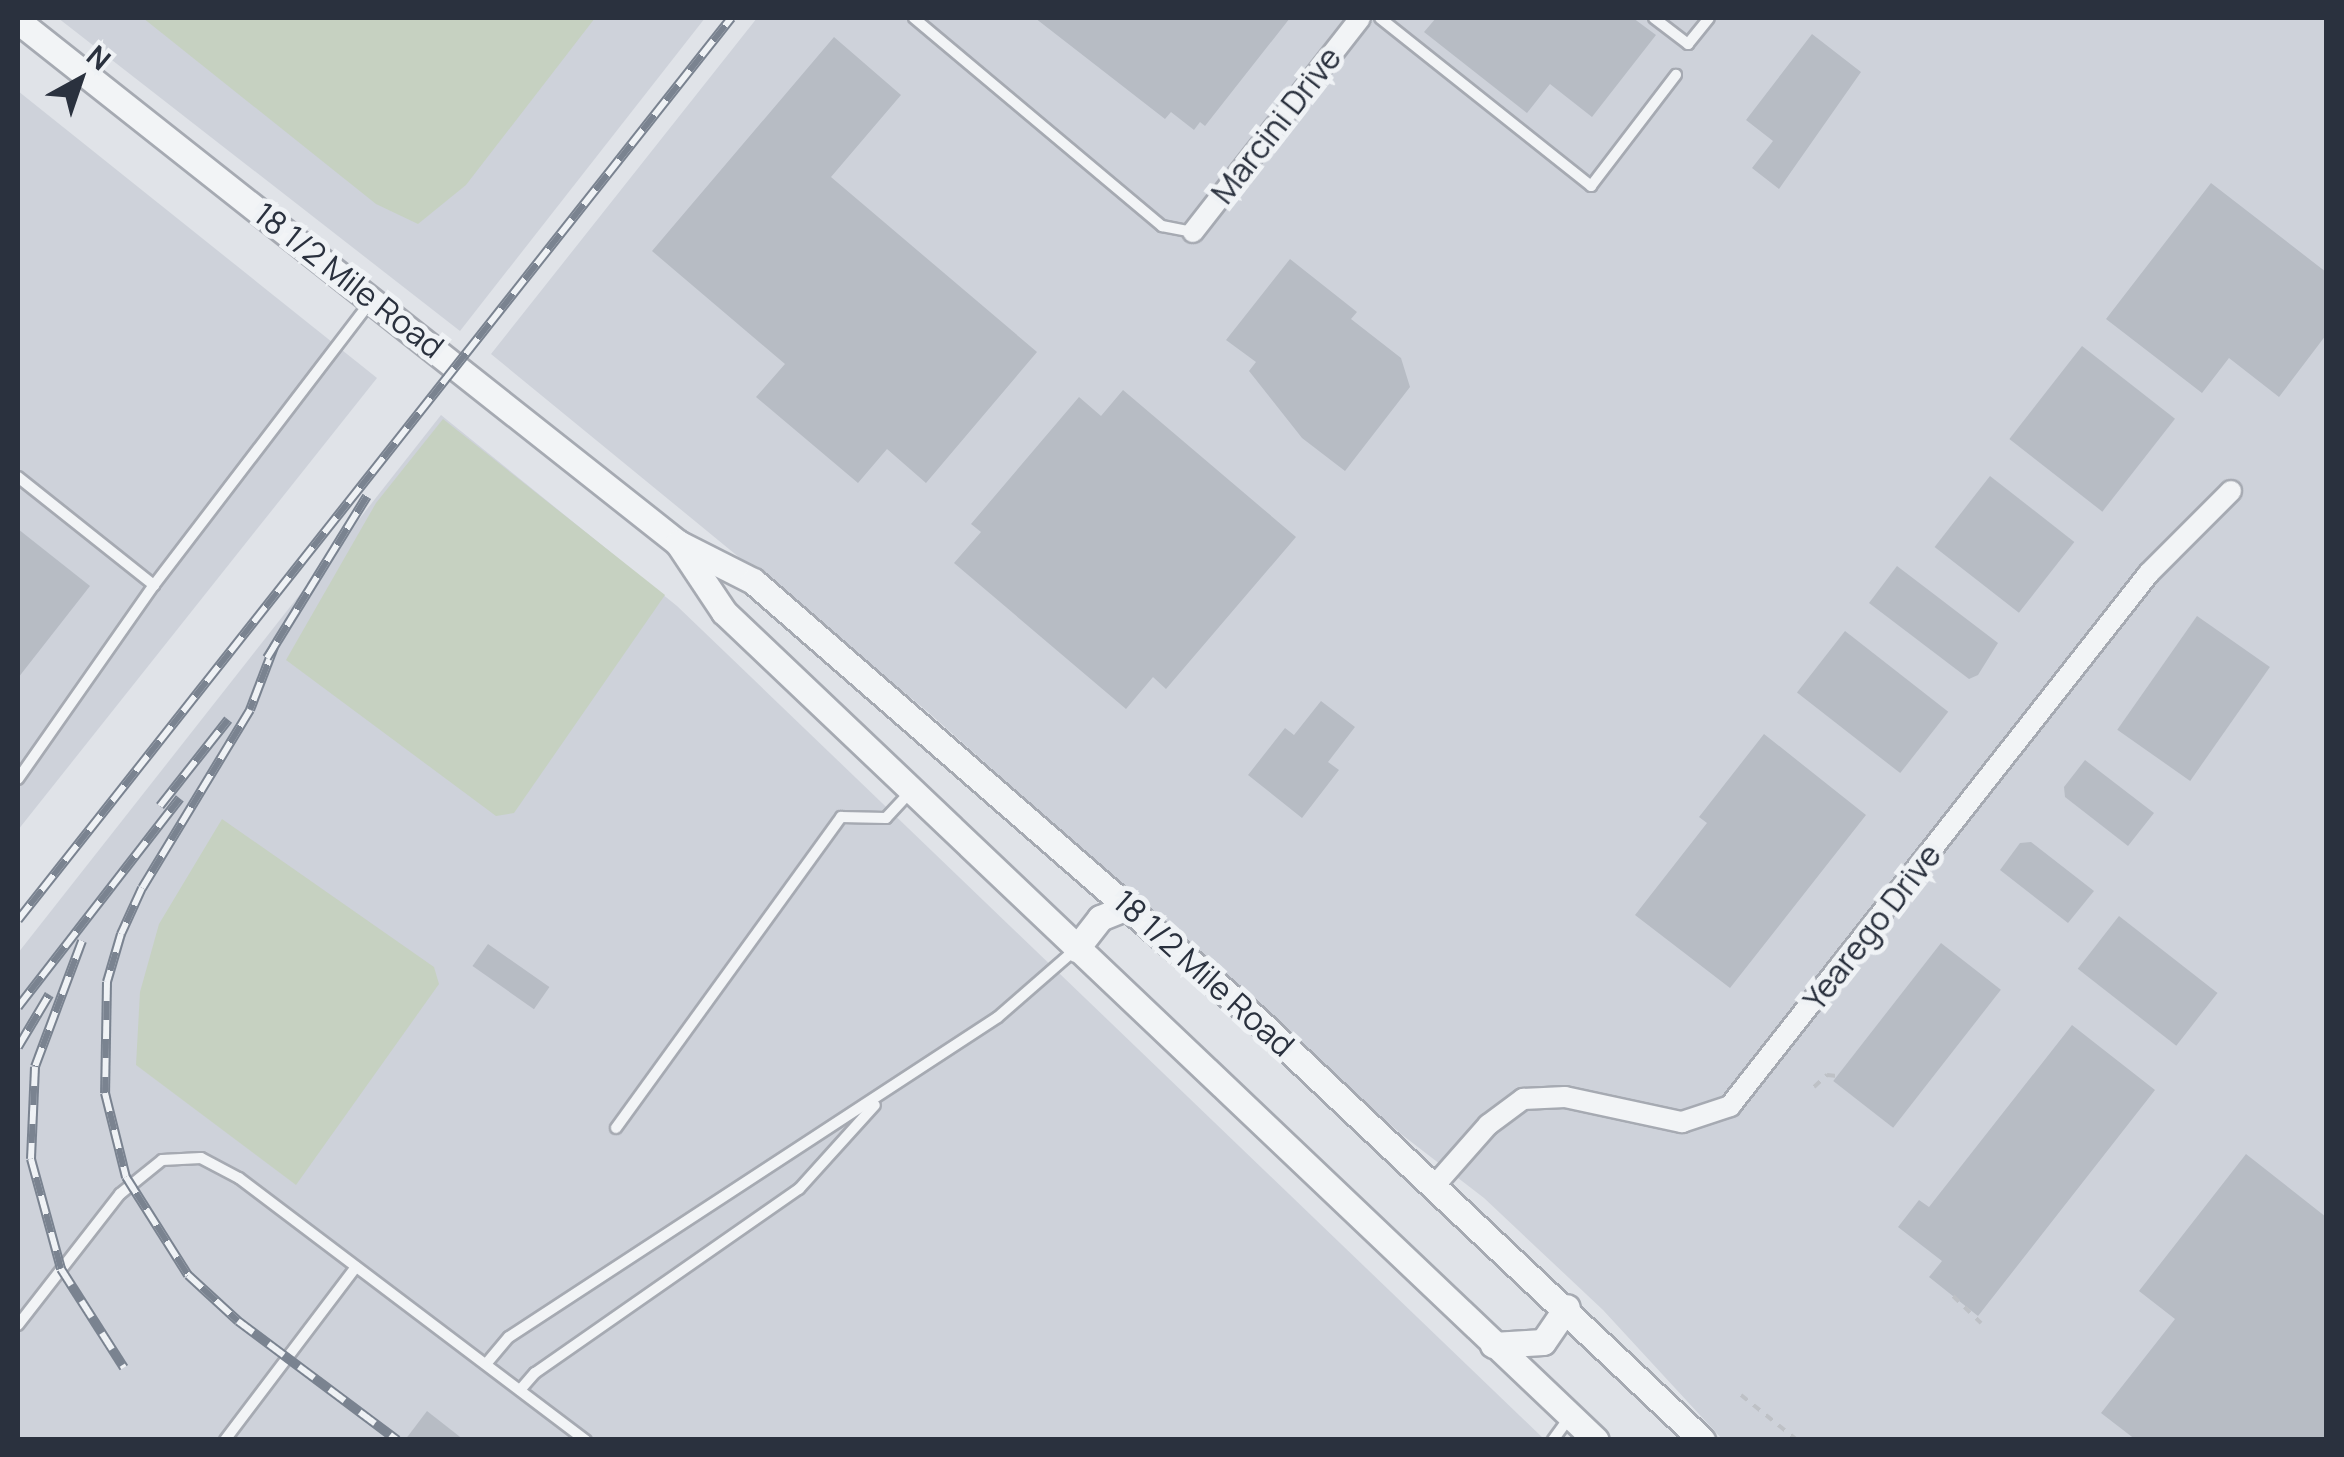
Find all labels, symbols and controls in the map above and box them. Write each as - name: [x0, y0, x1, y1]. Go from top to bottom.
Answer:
- north arrow: [30, 30, 130, 130]
- text: N: [79, 36, 119, 78]
- street label: Marcini Drive: [1203, 39, 1349, 211]
- street label: 18 1/2 Mile Road: [247, 194, 451, 366]
- street label: Yearego Drive: [1795, 836, 1949, 1018]
- street label: 18 1/2 Mile Road: [1106, 882, 1302, 1064]

